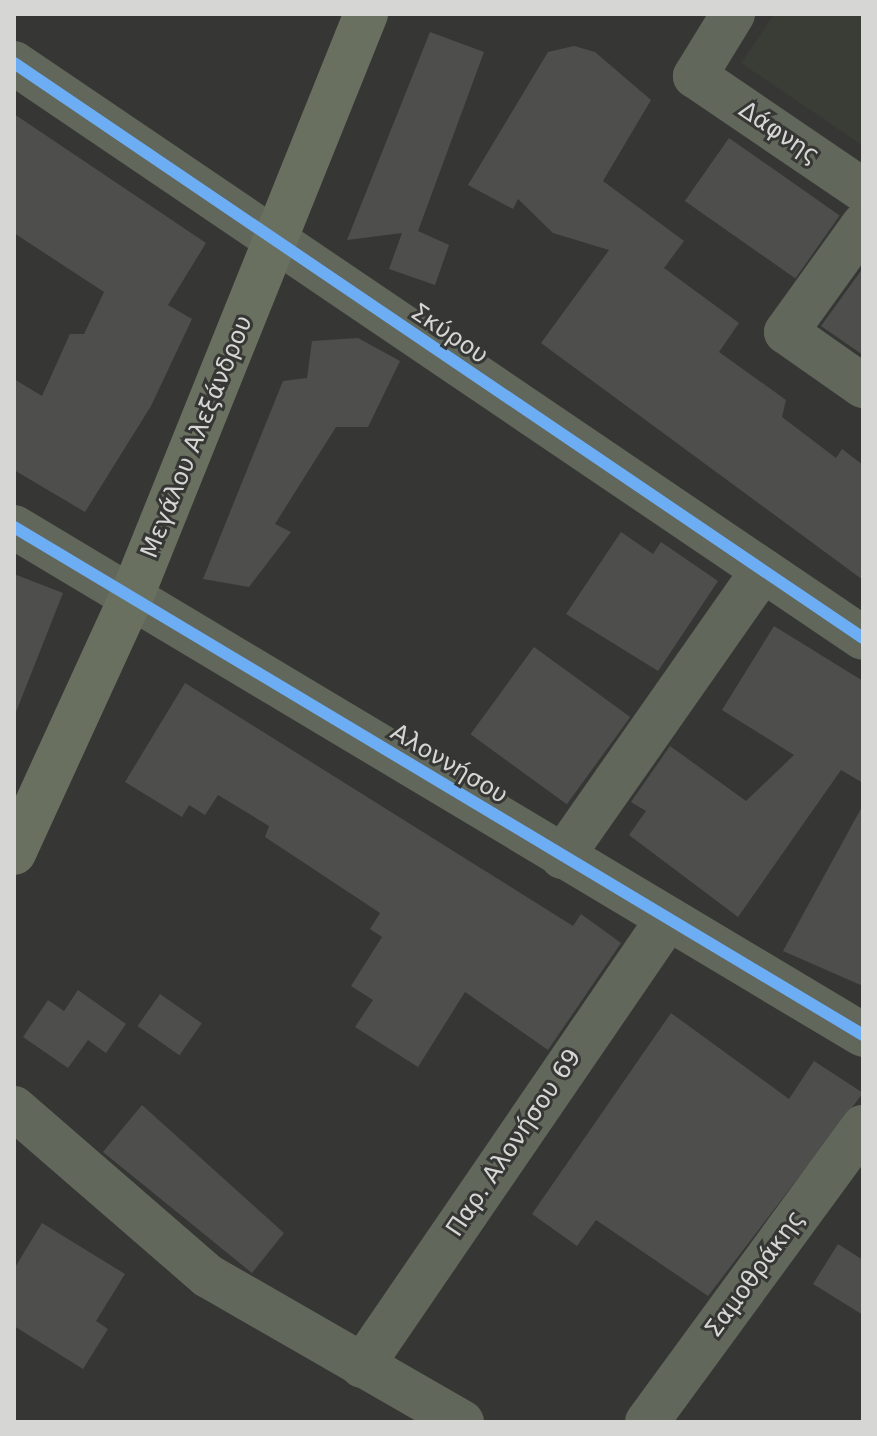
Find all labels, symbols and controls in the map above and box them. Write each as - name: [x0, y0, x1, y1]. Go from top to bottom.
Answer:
- street label: Δάφνης: [733, 96, 825, 170]
- street label: Σκύρου: [405, 298, 493, 370]
- street label: Μεγάλου Αλεξάνδρου: [135, 312, 259, 562]
- street label: Αλοννήσου: [385, 718, 513, 810]
- street label: Παρ. Αλονήσου 69: [440, 1044, 588, 1242]
- street label: Σαμοθράκης: [699, 1205, 811, 1343]

